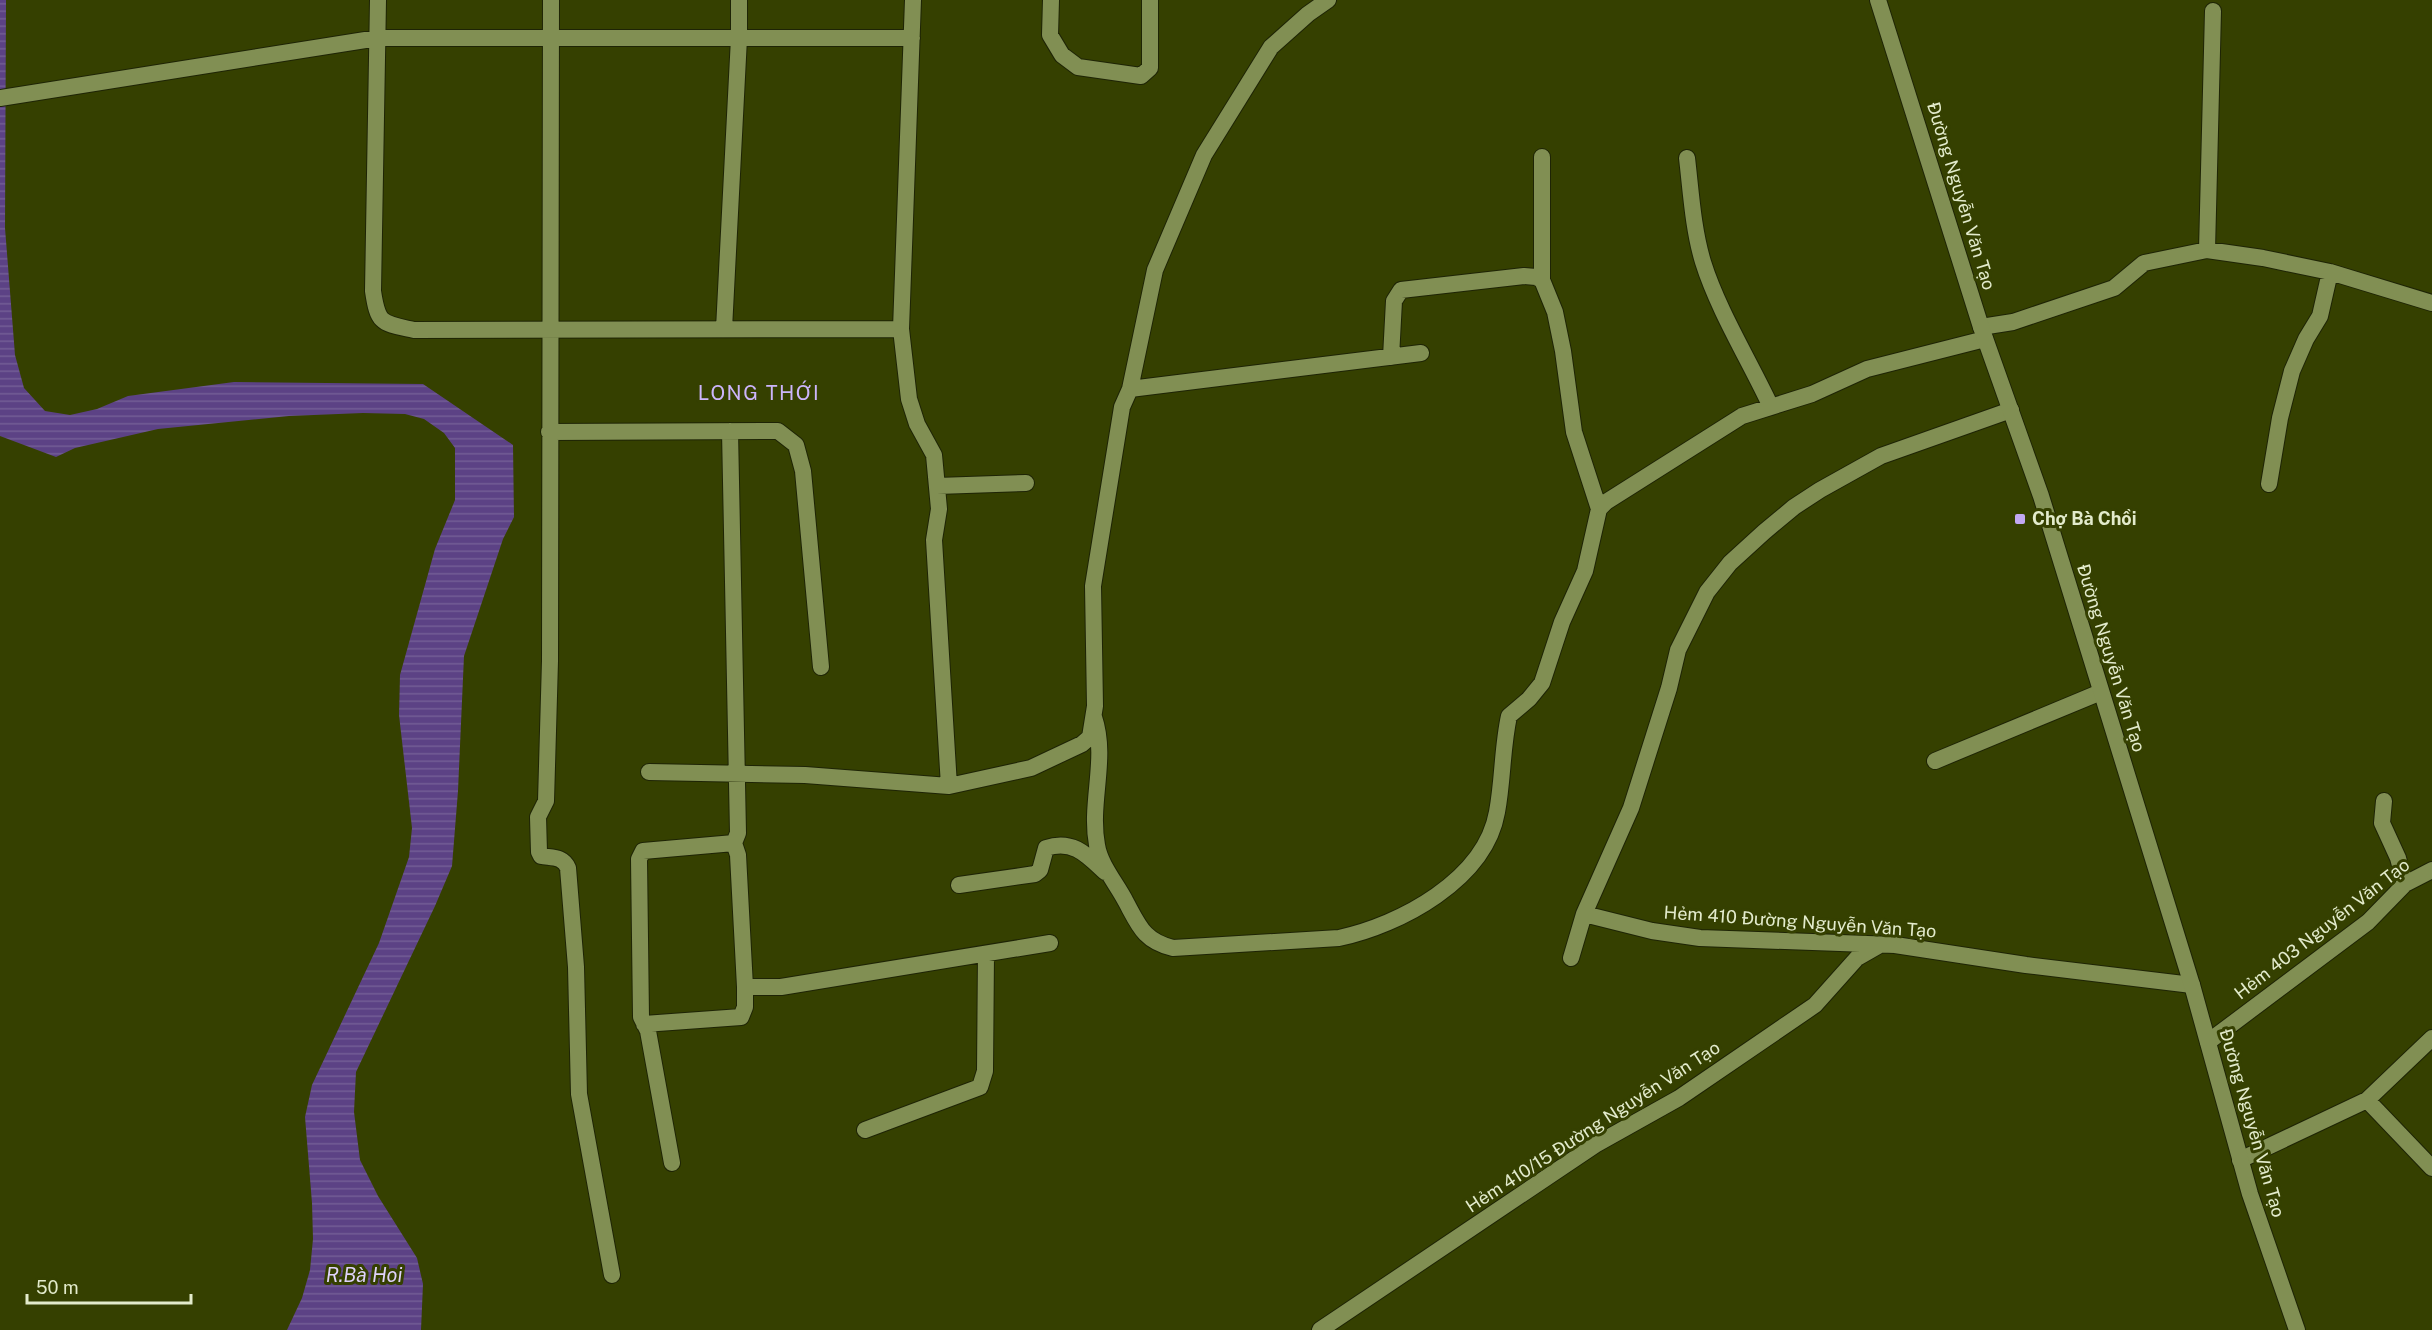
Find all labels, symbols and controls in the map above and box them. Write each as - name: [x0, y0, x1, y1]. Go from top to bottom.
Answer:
- street label: Đường Nguyễn Văn Tạo: [1923, 99, 2000, 292]
- district label: LONG THỚI: [698, 380, 820, 405]
- place label: Chợ Bà Chồi: [2032, 508, 2137, 529]
- marker: Chợ Bà Chồi: [2013, 512, 2027, 526]
- street label: Đường Nguyễn Văn Tạo: [2073, 561, 2150, 754]
- street label: Hẻm 403 Nguyễn Văn Tạo: [2230, 854, 2413, 1003]
- street label: Hẻm 410 Đường Nguyễn Văn Tạo: [1663, 901, 1937, 942]
- street label: Đường Nguyễn Văn Tạo: [2215, 1026, 2290, 1220]
- street label: Hẻm 410/15 Đường Nguyễn Văn Tạo: [1462, 1036, 1724, 1217]
- water label: R.Bà Hoi: [326, 1263, 402, 1287]
- scale bar: [27, 1267, 190, 1305]
- text: 50 m: [36, 1277, 79, 1298]

